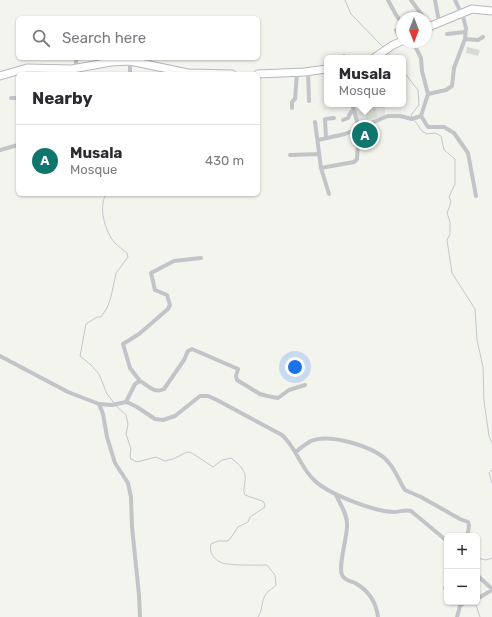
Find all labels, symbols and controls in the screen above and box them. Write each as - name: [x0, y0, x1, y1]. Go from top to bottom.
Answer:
- north arrow: [396, 12, 432, 48]
- search box: [16, 16, 260, 60]
- icon: search: [30, 27, 52, 49]
- text: Search here: [62, 29, 146, 47]
- popup: [324, 55, 406, 107]
- text: Musala: [339, 65, 391, 83]
- text: Mosque: [339, 83, 386, 98]
- text: Nearby: [32, 88, 93, 108]
- pin: A: [352, 120, 378, 150]
- text: Musala: [70, 144, 122, 162]
- text: A: [40, 153, 50, 168]
- text: 430 m: [205, 153, 244, 168]
- text: Mosque: [70, 162, 117, 177]
- your location: [285, 357, 305, 377]
- map controls: [444, 533, 480, 605]
- button: +: [444, 533, 480, 569]
- button: −: [444, 569, 480, 605]

